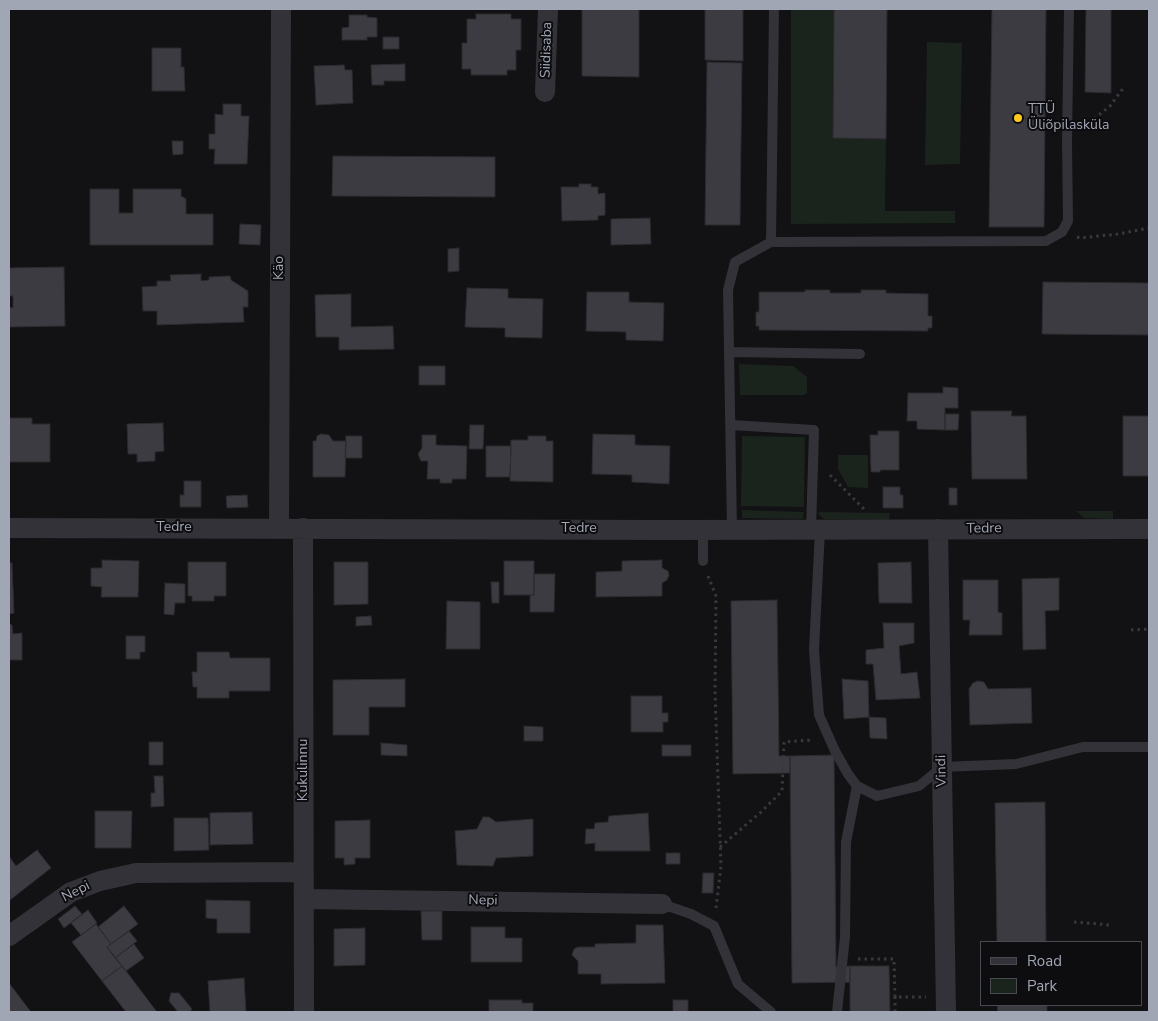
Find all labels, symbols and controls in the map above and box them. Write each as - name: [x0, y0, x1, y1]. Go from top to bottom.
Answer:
- street label: Siidisaba: [538, 22, 556, 78]
- place label: TTÜ Üliõpilasküla: [1028, 102, 1109, 134]
- marker: TTÜ Üliõpilasküla: [1012, 112, 1024, 124]
- street label: Käo: [272, 256, 288, 280]
- street label: Tedre: [156, 520, 192, 536]
- street label: Tedre: [966, 520, 1002, 538]
- street label: Tedre: [561, 521, 597, 537]
- street label: Kukulinnu: [296, 739, 312, 801]
- street label: Vindi: [933, 755, 951, 787]
- street label: Nepi: [59, 878, 93, 906]
- street label: Nepi: [468, 892, 498, 910]
- legend: [980, 941, 1143, 1006]
- text: Road: [1027, 951, 1062, 971]
- text: Park: [1027, 976, 1057, 996]

